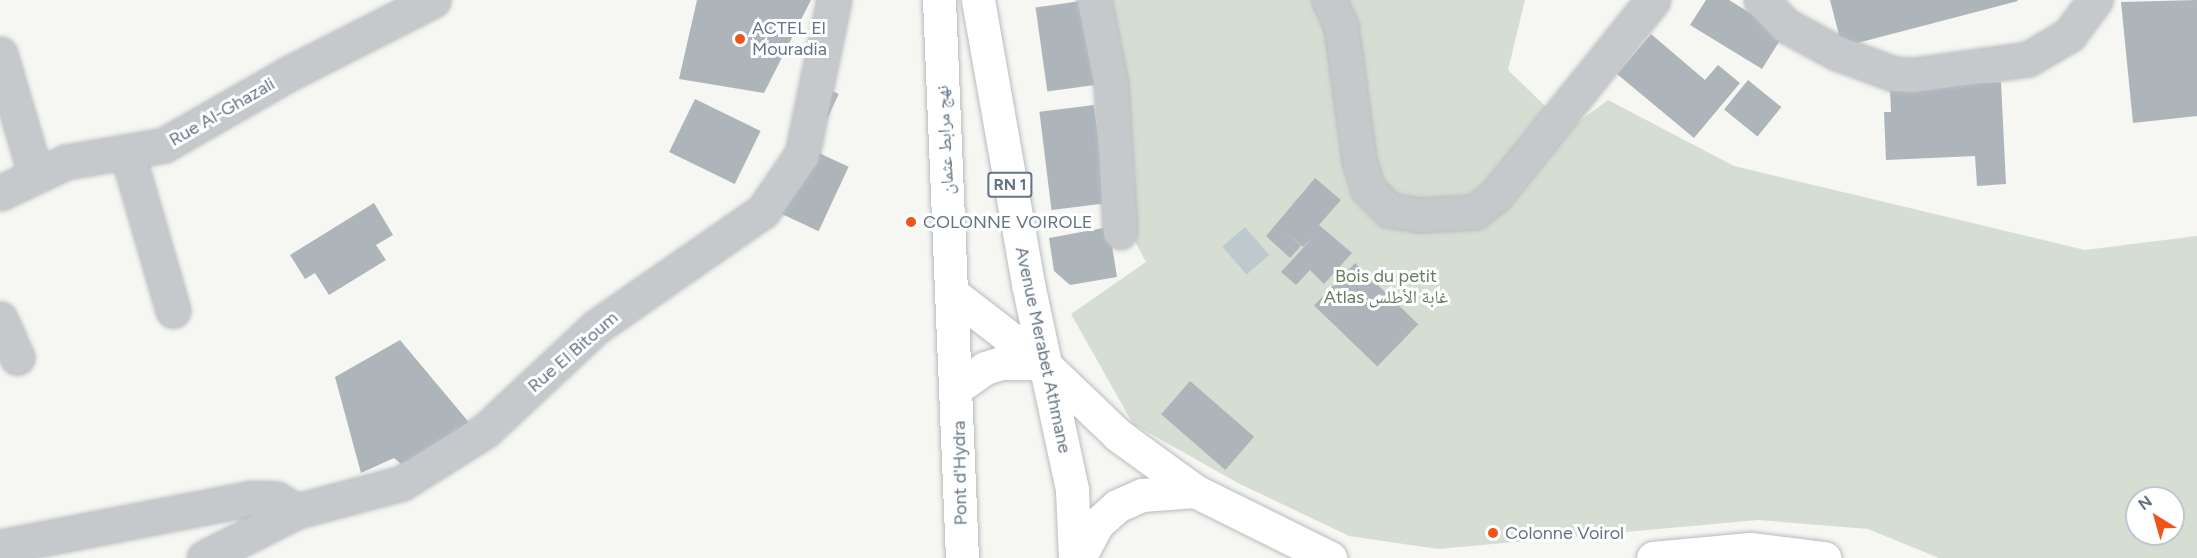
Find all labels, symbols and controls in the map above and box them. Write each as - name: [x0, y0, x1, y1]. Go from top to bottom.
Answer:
- place label: ACTEL El Mouradia: [752, 18, 827, 60]
- marker: ACTEL El Mouradia: [733, 32, 747, 46]
- street label: Rue Al-Ghazali: [165, 73, 279, 151]
- street label: نهج مرابط عثمان: [931, 85, 959, 195]
- road number: RN 1: [986, 172, 1034, 198]
- place label: COLONNE VOIROLE: [923, 211, 1092, 233]
- marker: COLONNE VOIROLE: [904, 215, 918, 229]
- street label: Avenue Merabet Athmane: [1011, 245, 1075, 455]
- park label: Bois du petit Atlas غابة الأطلس: [1324, 266, 1448, 308]
- street label: Rue El Bitoum: [524, 307, 622, 397]
- street label: Pont d'Hydra: [948, 420, 972, 526]
- north arrow: [2125, 486, 2185, 546]
- text: N: [2134, 492, 2156, 514]
- place label: Colonne Voirol: [1505, 522, 1624, 544]
- marker: Colonne Voirol: [1486, 526, 1500, 540]

